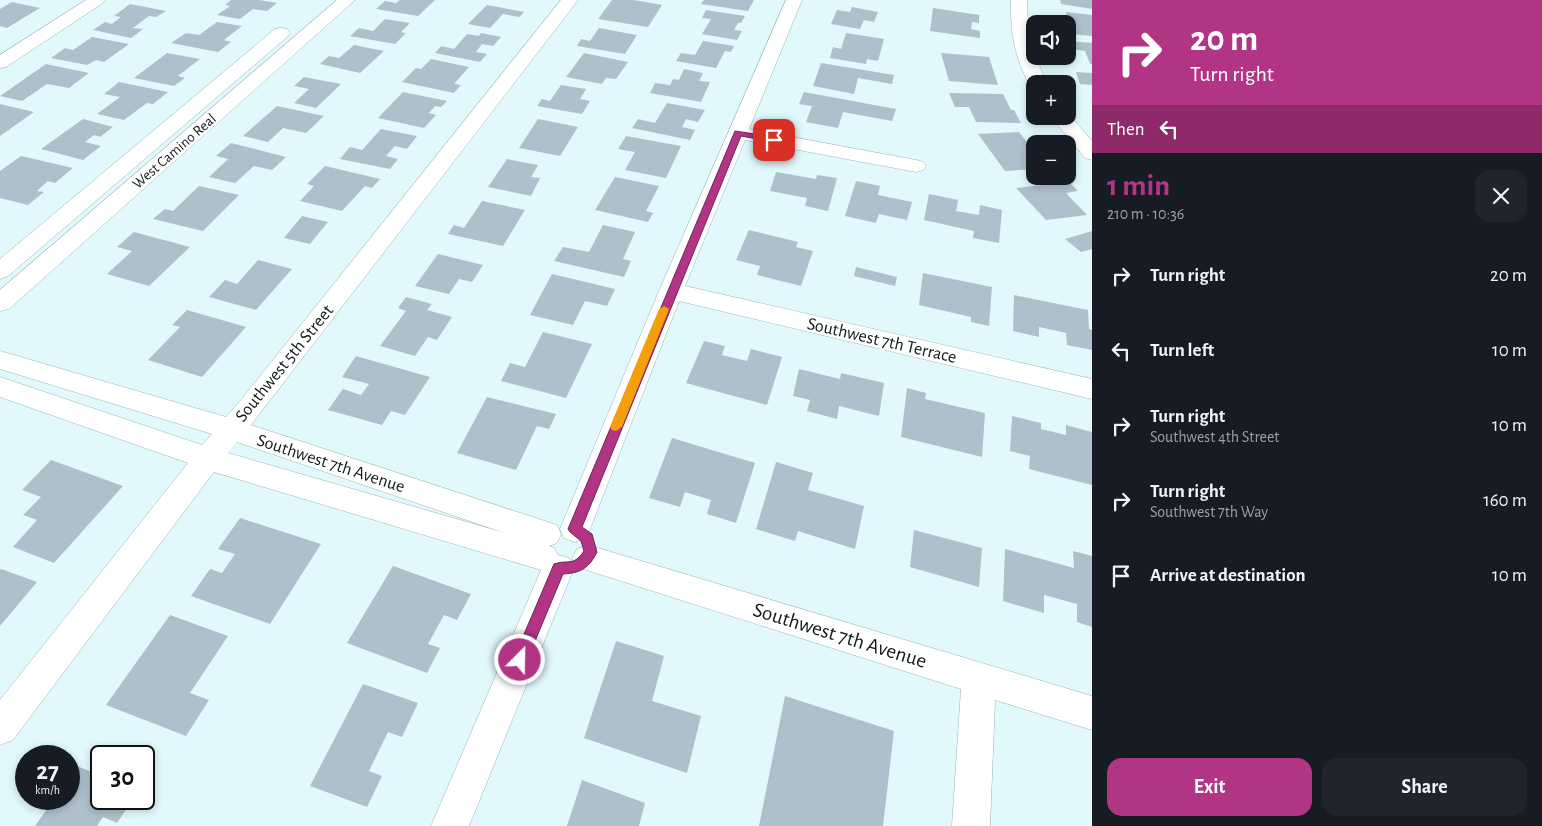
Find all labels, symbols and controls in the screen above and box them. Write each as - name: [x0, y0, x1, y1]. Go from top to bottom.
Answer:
- map controls: [1026, 15, 1076, 185]
- button: sound: [1026, 15, 1076, 65]
- icon: right: [1107, 20, 1172, 85]
- text: 20 m: [1190, 22, 1258, 57]
- text: Turn right: [1190, 63, 1274, 85]
- button: +: [1026, 75, 1076, 125]
- street label: West Camino Real: [130, 111, 219, 192]
- icon: left: [1155, 115, 1183, 143]
- pin: [753, 119, 795, 161]
- text: Then: [1107, 120, 1145, 139]
- icon: arrive: [760, 126, 788, 154]
- button: −: [1026, 135, 1076, 185]
- button: close: [1475, 170, 1527, 222]
- text: 1 min: [1107, 171, 1170, 201]
- text: 210 m · 10:36: [1107, 206, 1184, 222]
- icon: right: [1107, 262, 1135, 290]
- text: Turn right: [1150, 266, 1225, 285]
- text: 20 m: [1490, 266, 1527, 285]
- street label: Southwest 5th Street: [232, 302, 337, 425]
- street label: Southwest 7th Terrace: [805, 315, 958, 367]
- icon: left: [1107, 337, 1135, 365]
- text: Turn left: [1150, 341, 1214, 360]
- text: 10 m: [1492, 341, 1527, 360]
- text: Turn right: [1150, 407, 1225, 426]
- icon: right: [1107, 412, 1135, 440]
- text: 10 m: [1492, 416, 1527, 435]
- text: Southwest 4th Street: [1150, 429, 1279, 445]
- street label: Southwest 7th Avenue: [254, 432, 407, 496]
- text: Turn right: [1150, 482, 1225, 501]
- icon: right: [1107, 487, 1135, 515]
- text: 160 m: [1483, 491, 1527, 510]
- text: Southwest 7th Way: [1150, 504, 1268, 520]
- icon: arrive: [1107, 562, 1135, 590]
- text: Arrive at destination: [1150, 566, 1306, 585]
- text: 10 m: [1492, 566, 1527, 585]
- street label: Southwest 7th Avenue: [751, 599, 929, 672]
- position arrow: [493, 633, 545, 685]
- speed limit sign: 30: [90, 745, 155, 810]
- button: Exit: [1107, 758, 1312, 816]
- button: Share: [1322, 758, 1527, 816]
- text: 27: [36, 759, 59, 784]
- text: km/h: [35, 784, 60, 796]

